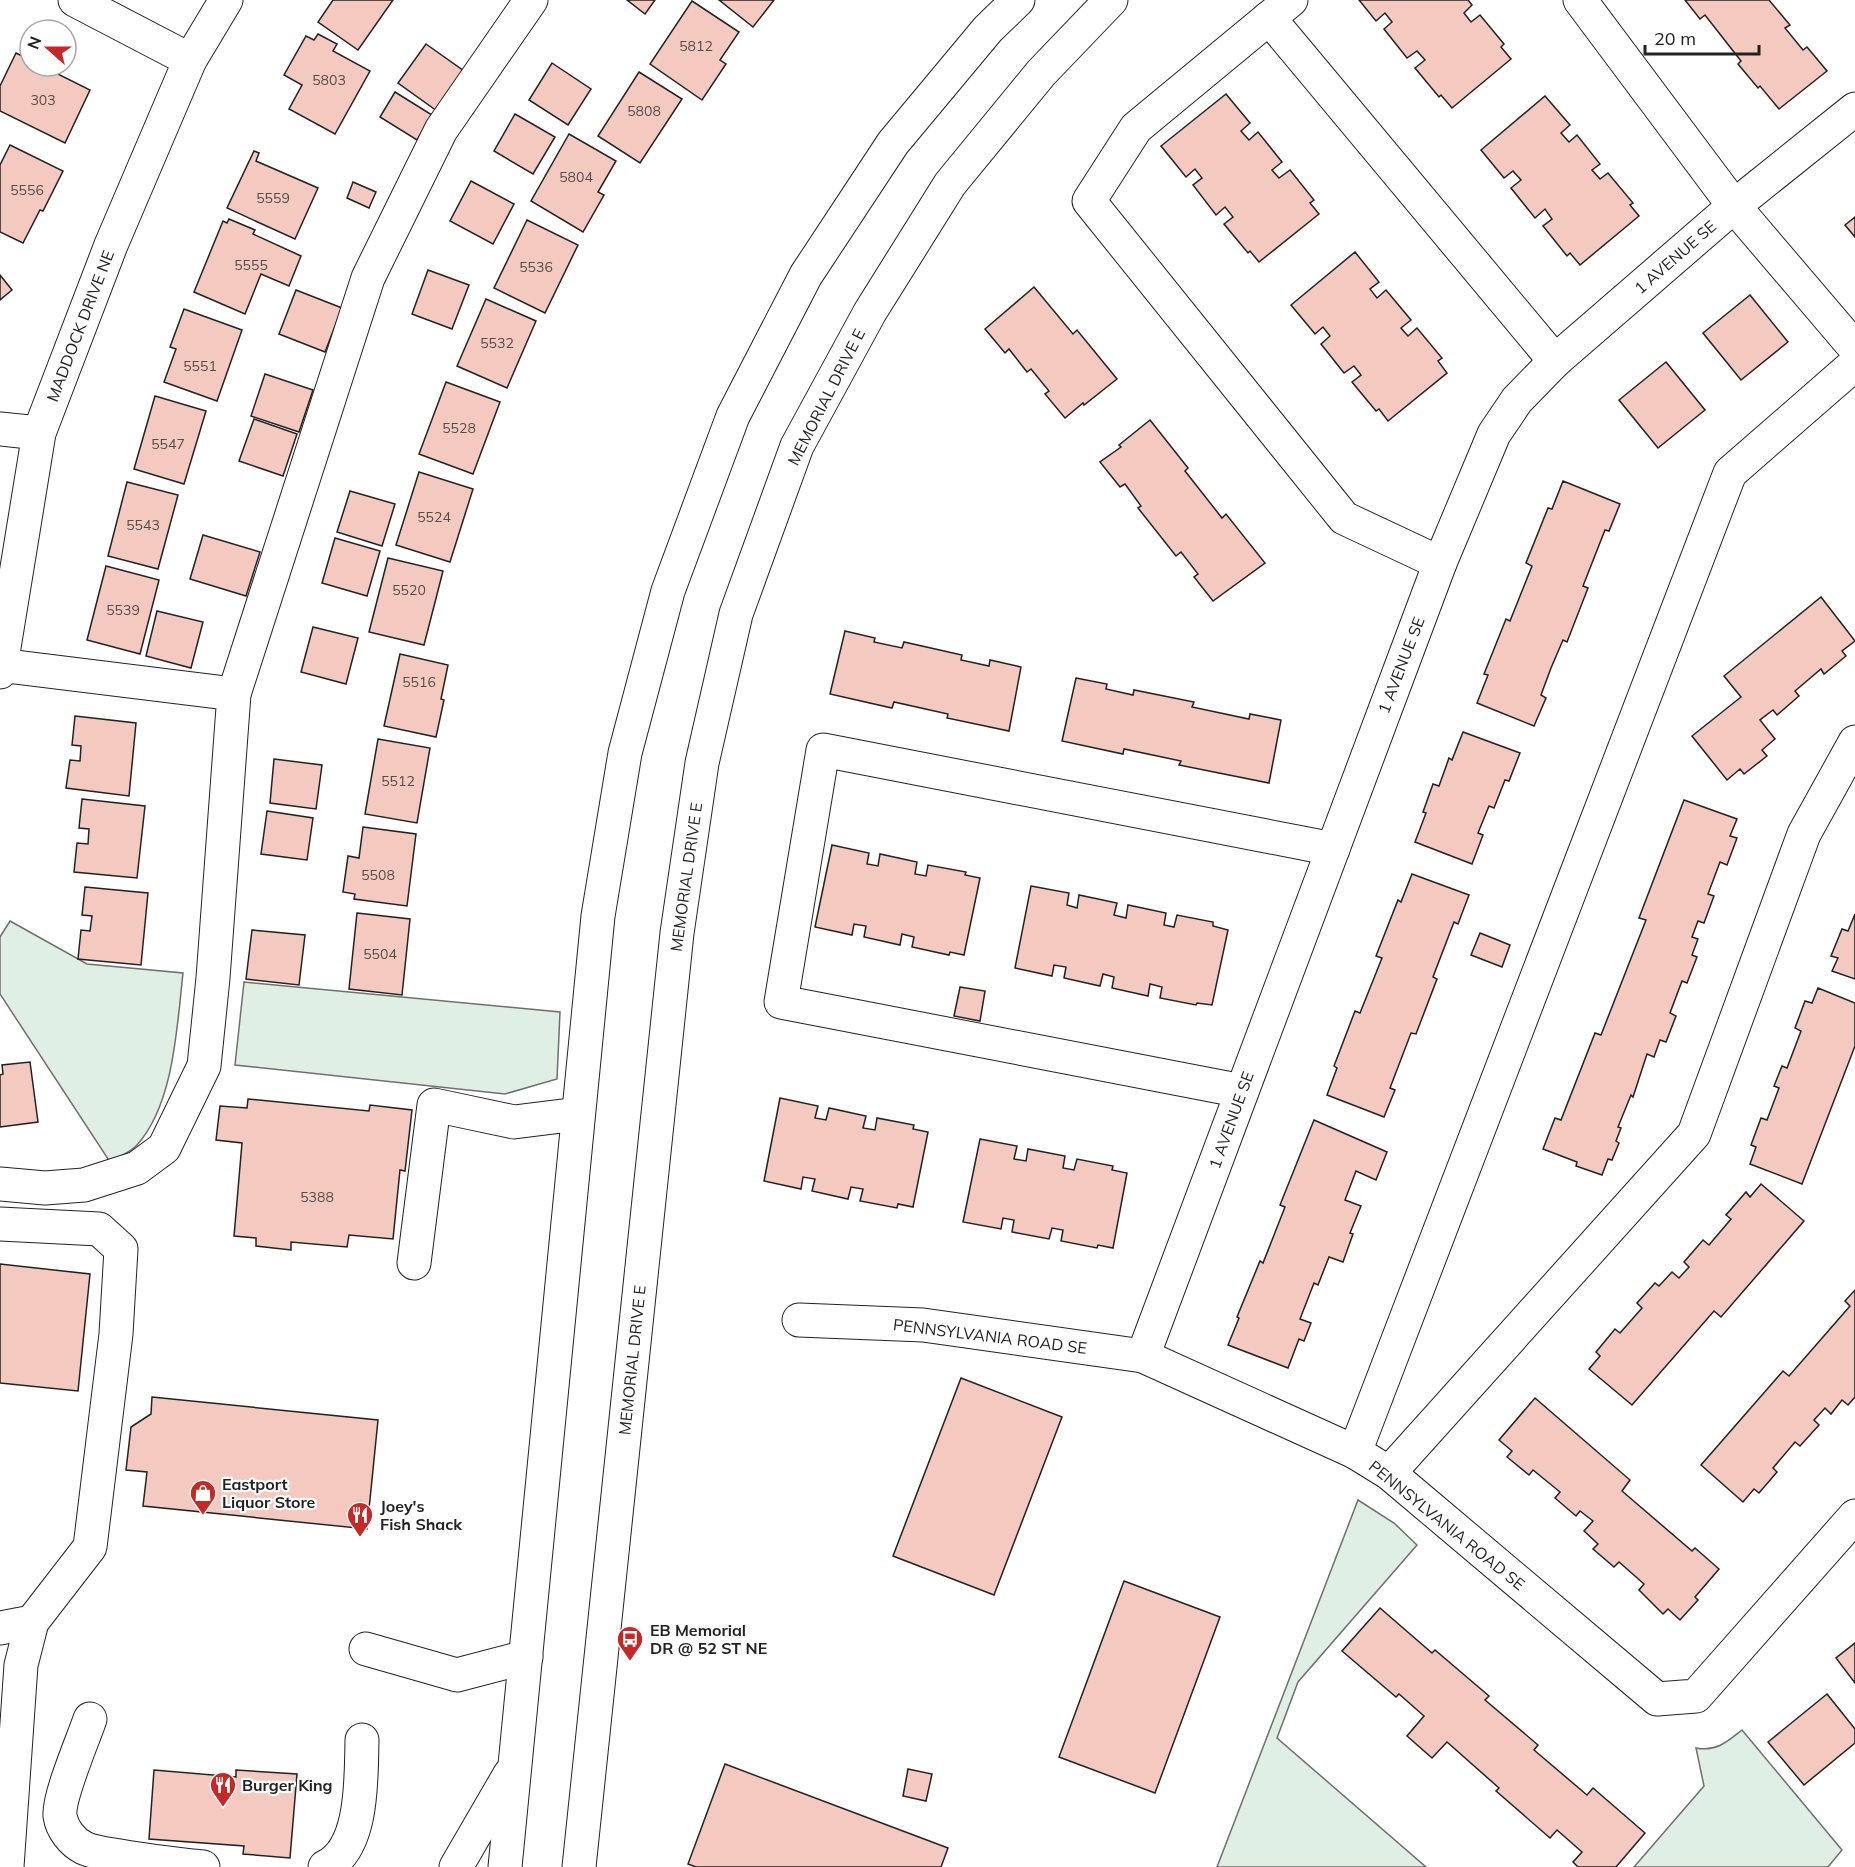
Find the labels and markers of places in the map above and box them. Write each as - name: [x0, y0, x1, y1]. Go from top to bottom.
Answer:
- place label: Eastport Liquor Store: [222, 1474, 316, 1512]
- shop icon: Eastport Liquor Store: [188, 1478, 218, 1516]
- place label: Joey's Fish Shack: [380, 1496, 463, 1534]
- restaurant icon: Joey's Fish Shack: [345, 1500, 375, 1538]
- place label: EB Memorial DR @ 52 ST NE: [650, 1620, 767, 1658]
- bus stop icon: EB Memorial DR @ 52 ST NE: [615, 1624, 645, 1662]
- restaurant icon: Burger King: [208, 1770, 238, 1808]
- place label: Burger King: [242, 1775, 333, 1795]

